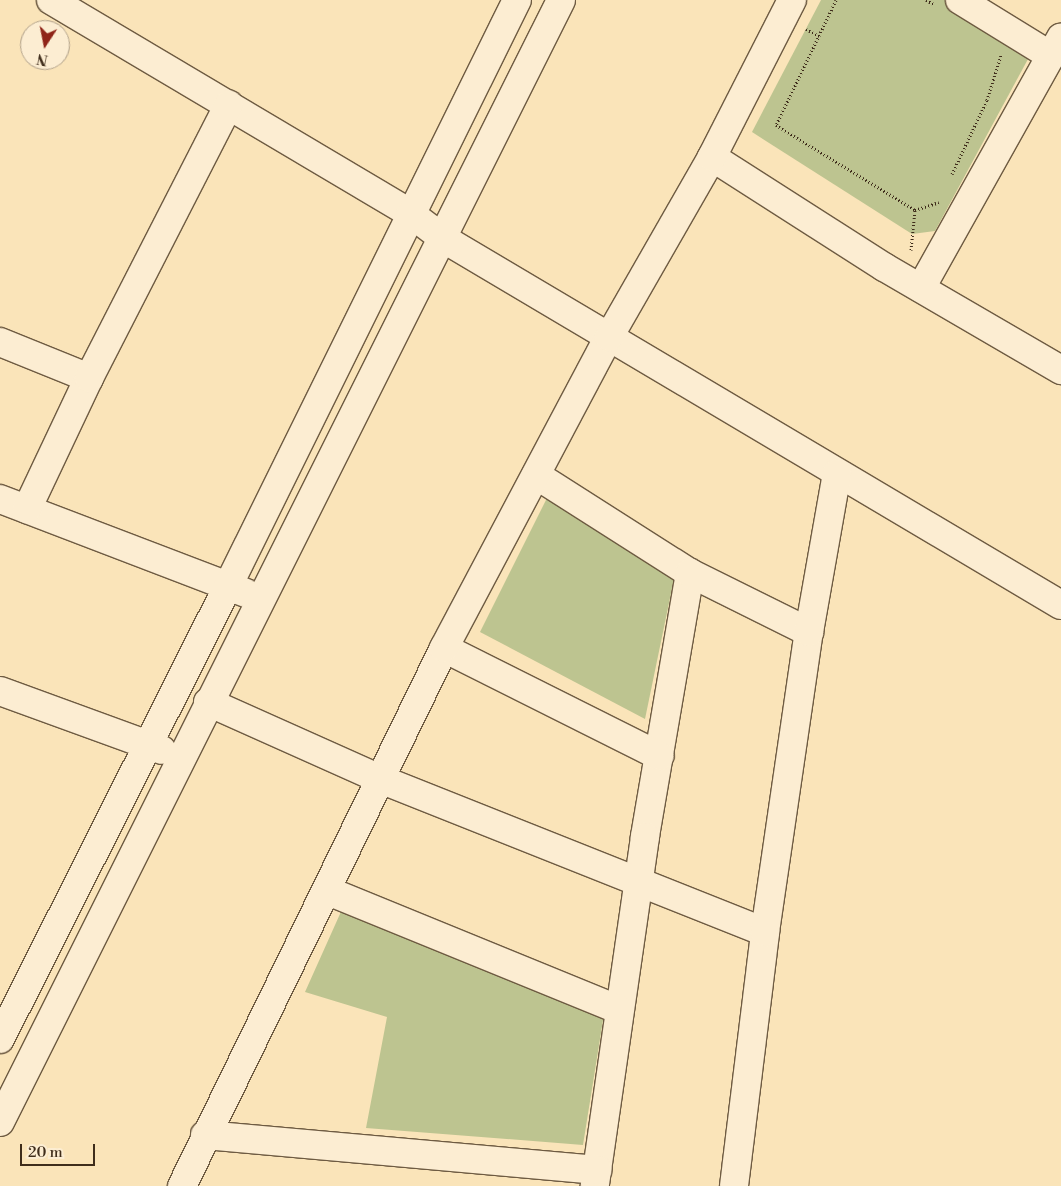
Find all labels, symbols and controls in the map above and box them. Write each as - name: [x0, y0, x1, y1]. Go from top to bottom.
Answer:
- north arrow: [20, 20, 70, 70]
- text: N: [35, 49, 49, 69]
- scale bar: [22, 1134, 98, 1166]
- text: 20 m: [28, 1143, 63, 1162]

